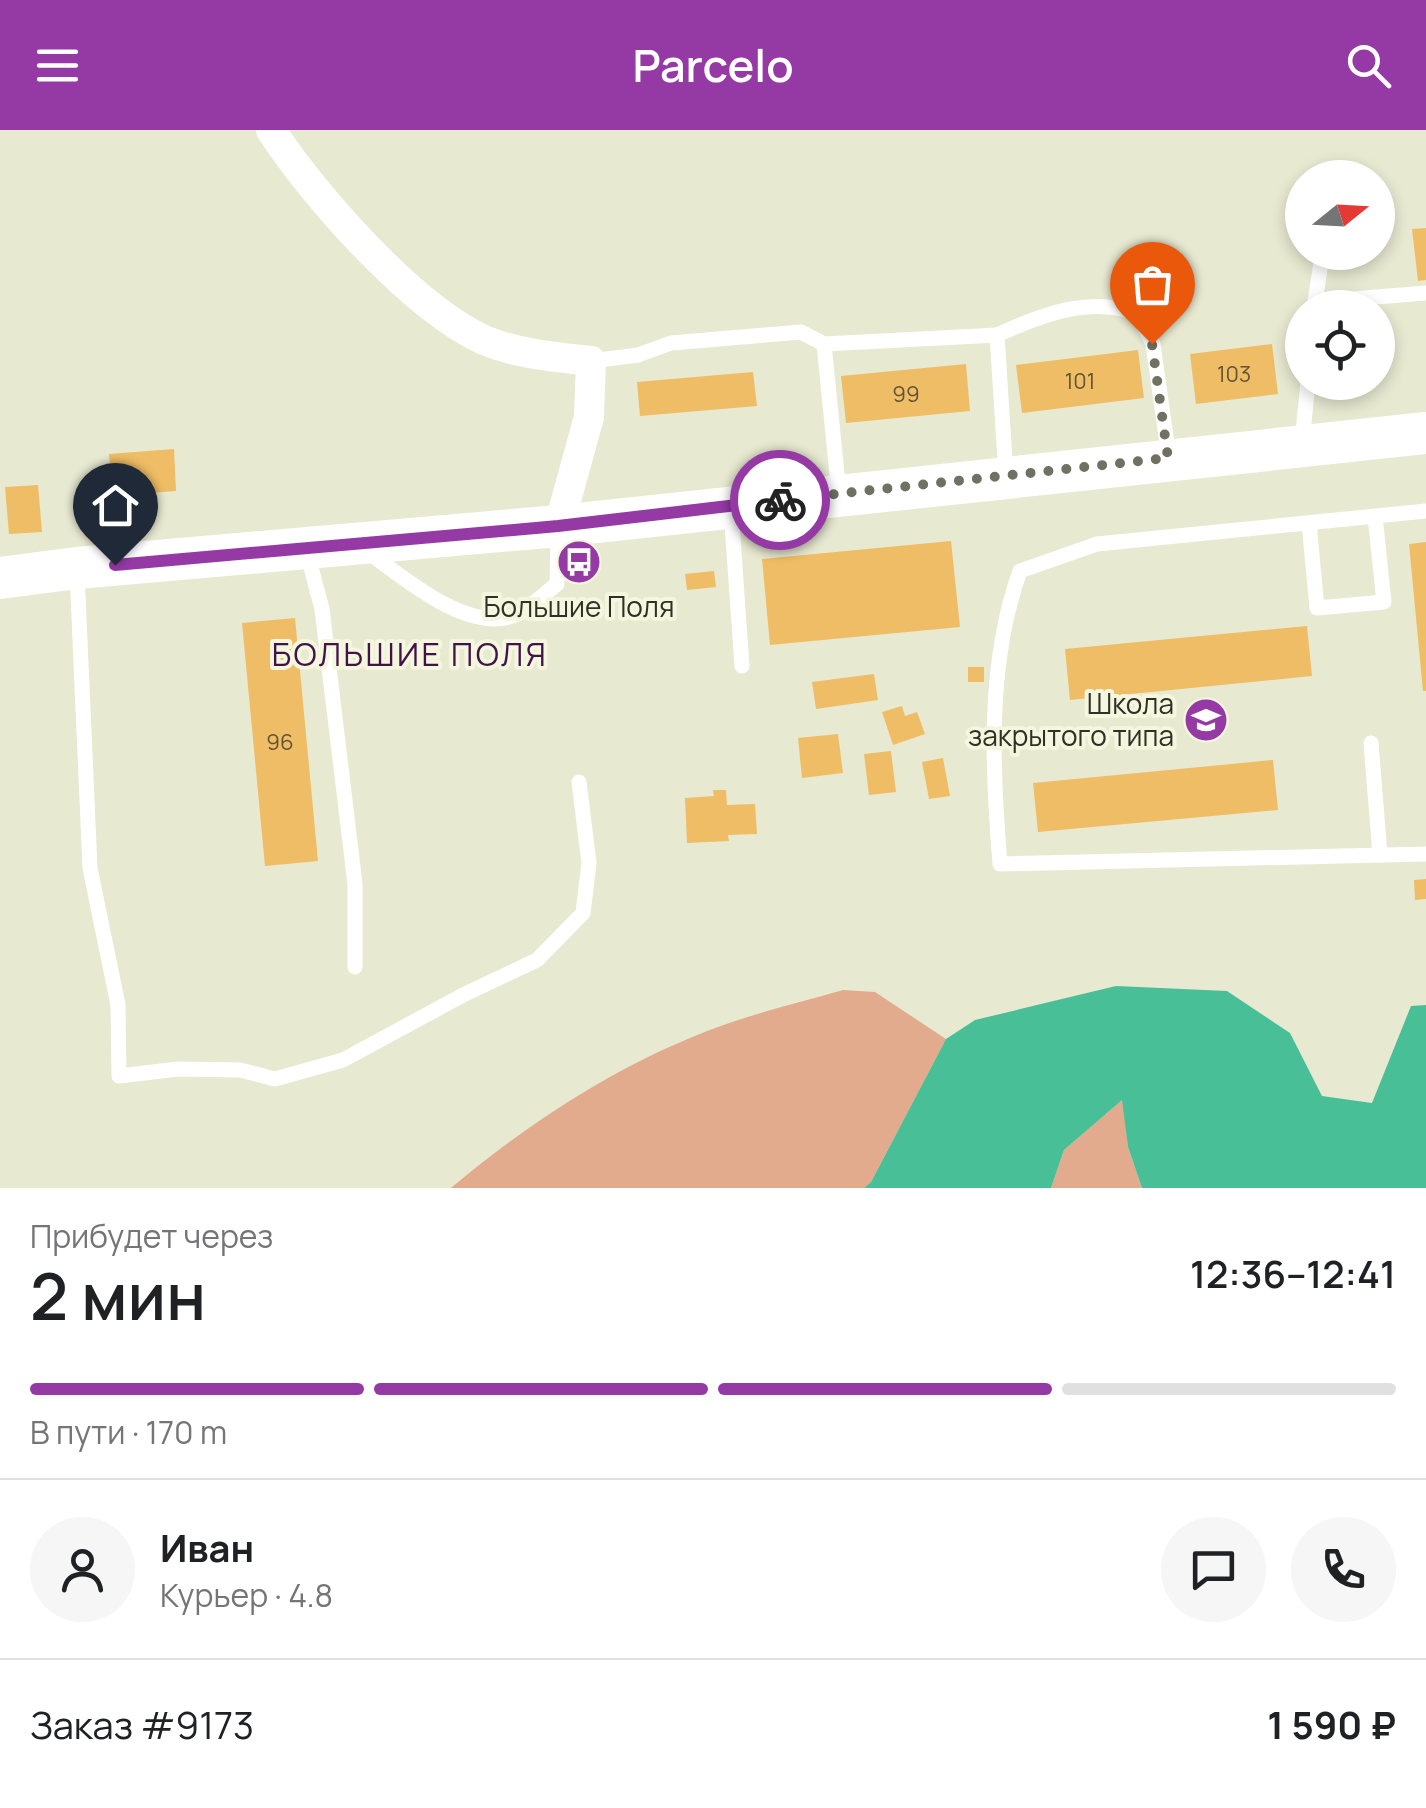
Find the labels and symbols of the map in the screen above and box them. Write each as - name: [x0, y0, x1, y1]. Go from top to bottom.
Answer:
- north arrow: [1285, 160, 1395, 270]
- pin: [1110, 242, 1195, 345]
- house number: 103: [1217, 359, 1251, 389]
- house number: 101: [1065, 366, 1095, 396]
- house number: 99: [892, 379, 920, 409]
- courier: [730, 450, 830, 550]
- pin: [73, 463, 158, 566]
- bus stop icon: Большие Поля: [556, 539, 602, 585]
- place label: Большие Поля: [484, 587, 674, 625]
- district label: БОЛЬШИЕ ПОЛЯ: [272, 632, 548, 676]
- place label: Школа закрытого типа: [968, 684, 1174, 754]
- school or university icon: Школа закрытого типа: [1183, 697, 1229, 743]
- house number: 96: [266, 727, 294, 757]

